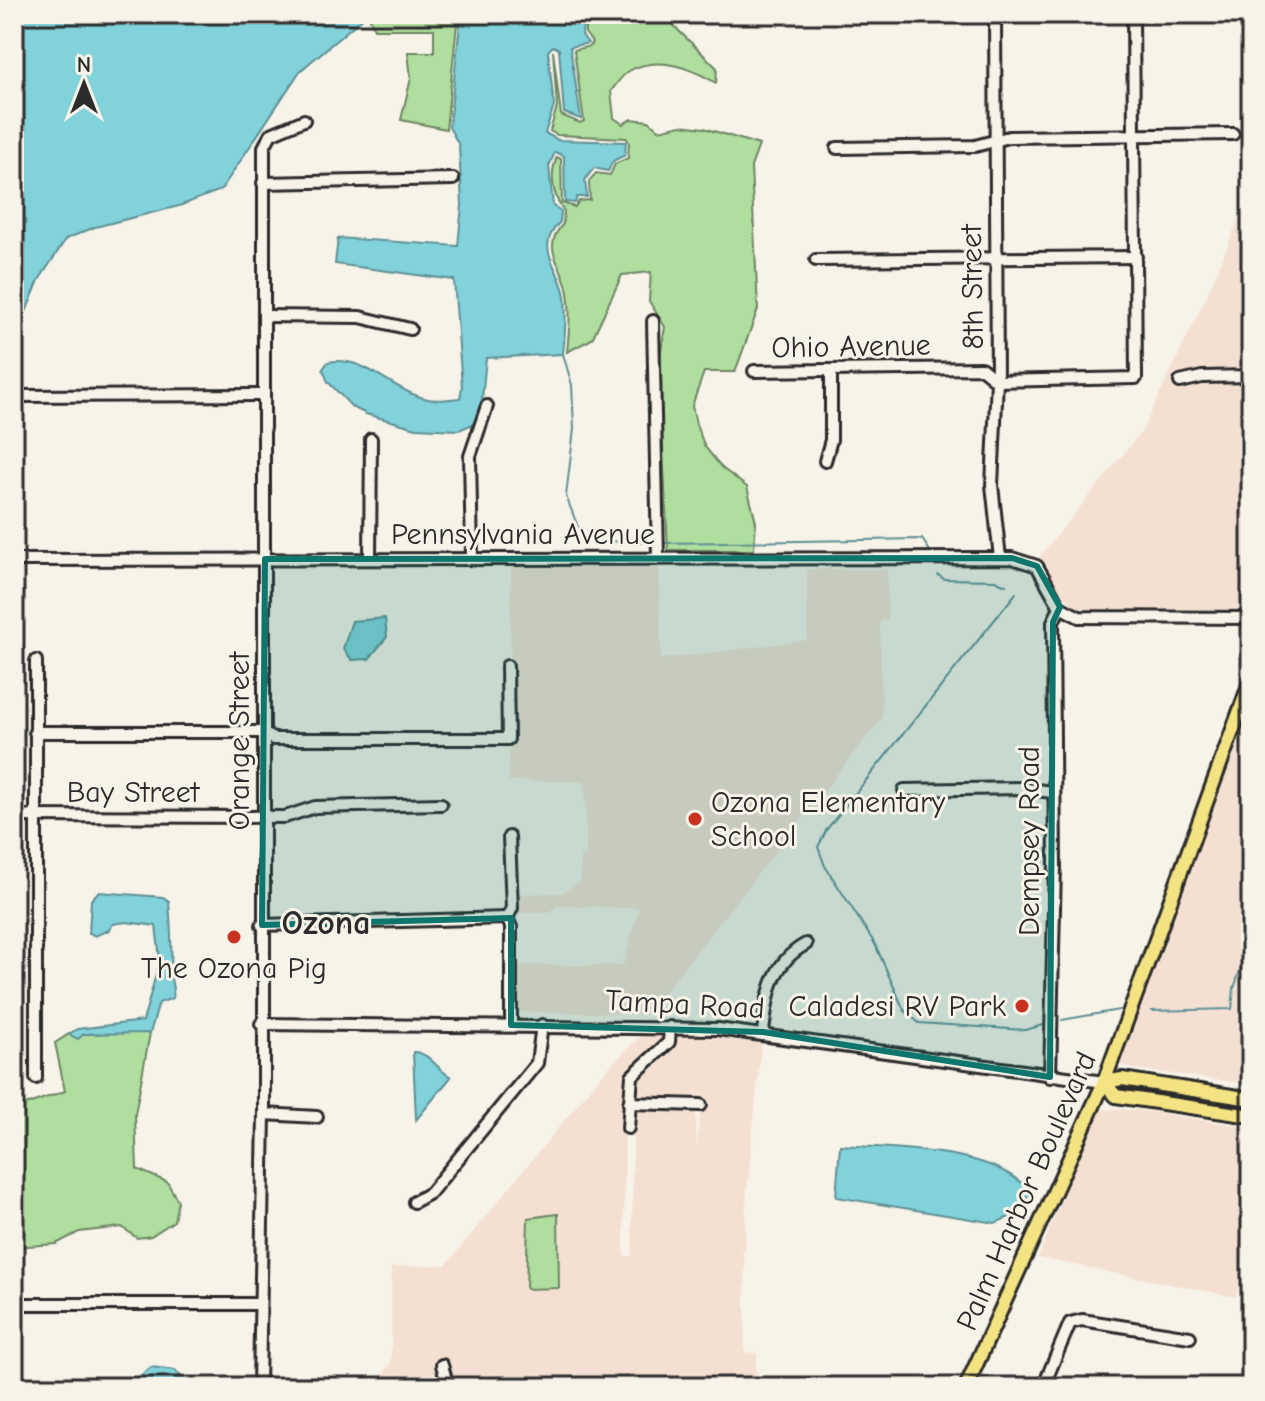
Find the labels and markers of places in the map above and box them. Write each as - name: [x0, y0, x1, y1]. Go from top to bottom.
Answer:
- place label: Ozona Elementary School: [711, 785, 946, 854]
- marker: Ozona Elementary School: [686, 810, 704, 828]
- marker: The Ozona Pig: [225, 928, 243, 946]
- place label: The Ozona Pig: [141, 951, 327, 986]
- place label: Caladesi RV Park: [788, 989, 1006, 1024]
- marker: Caladesi RV Park: [1013, 997, 1031, 1015]

